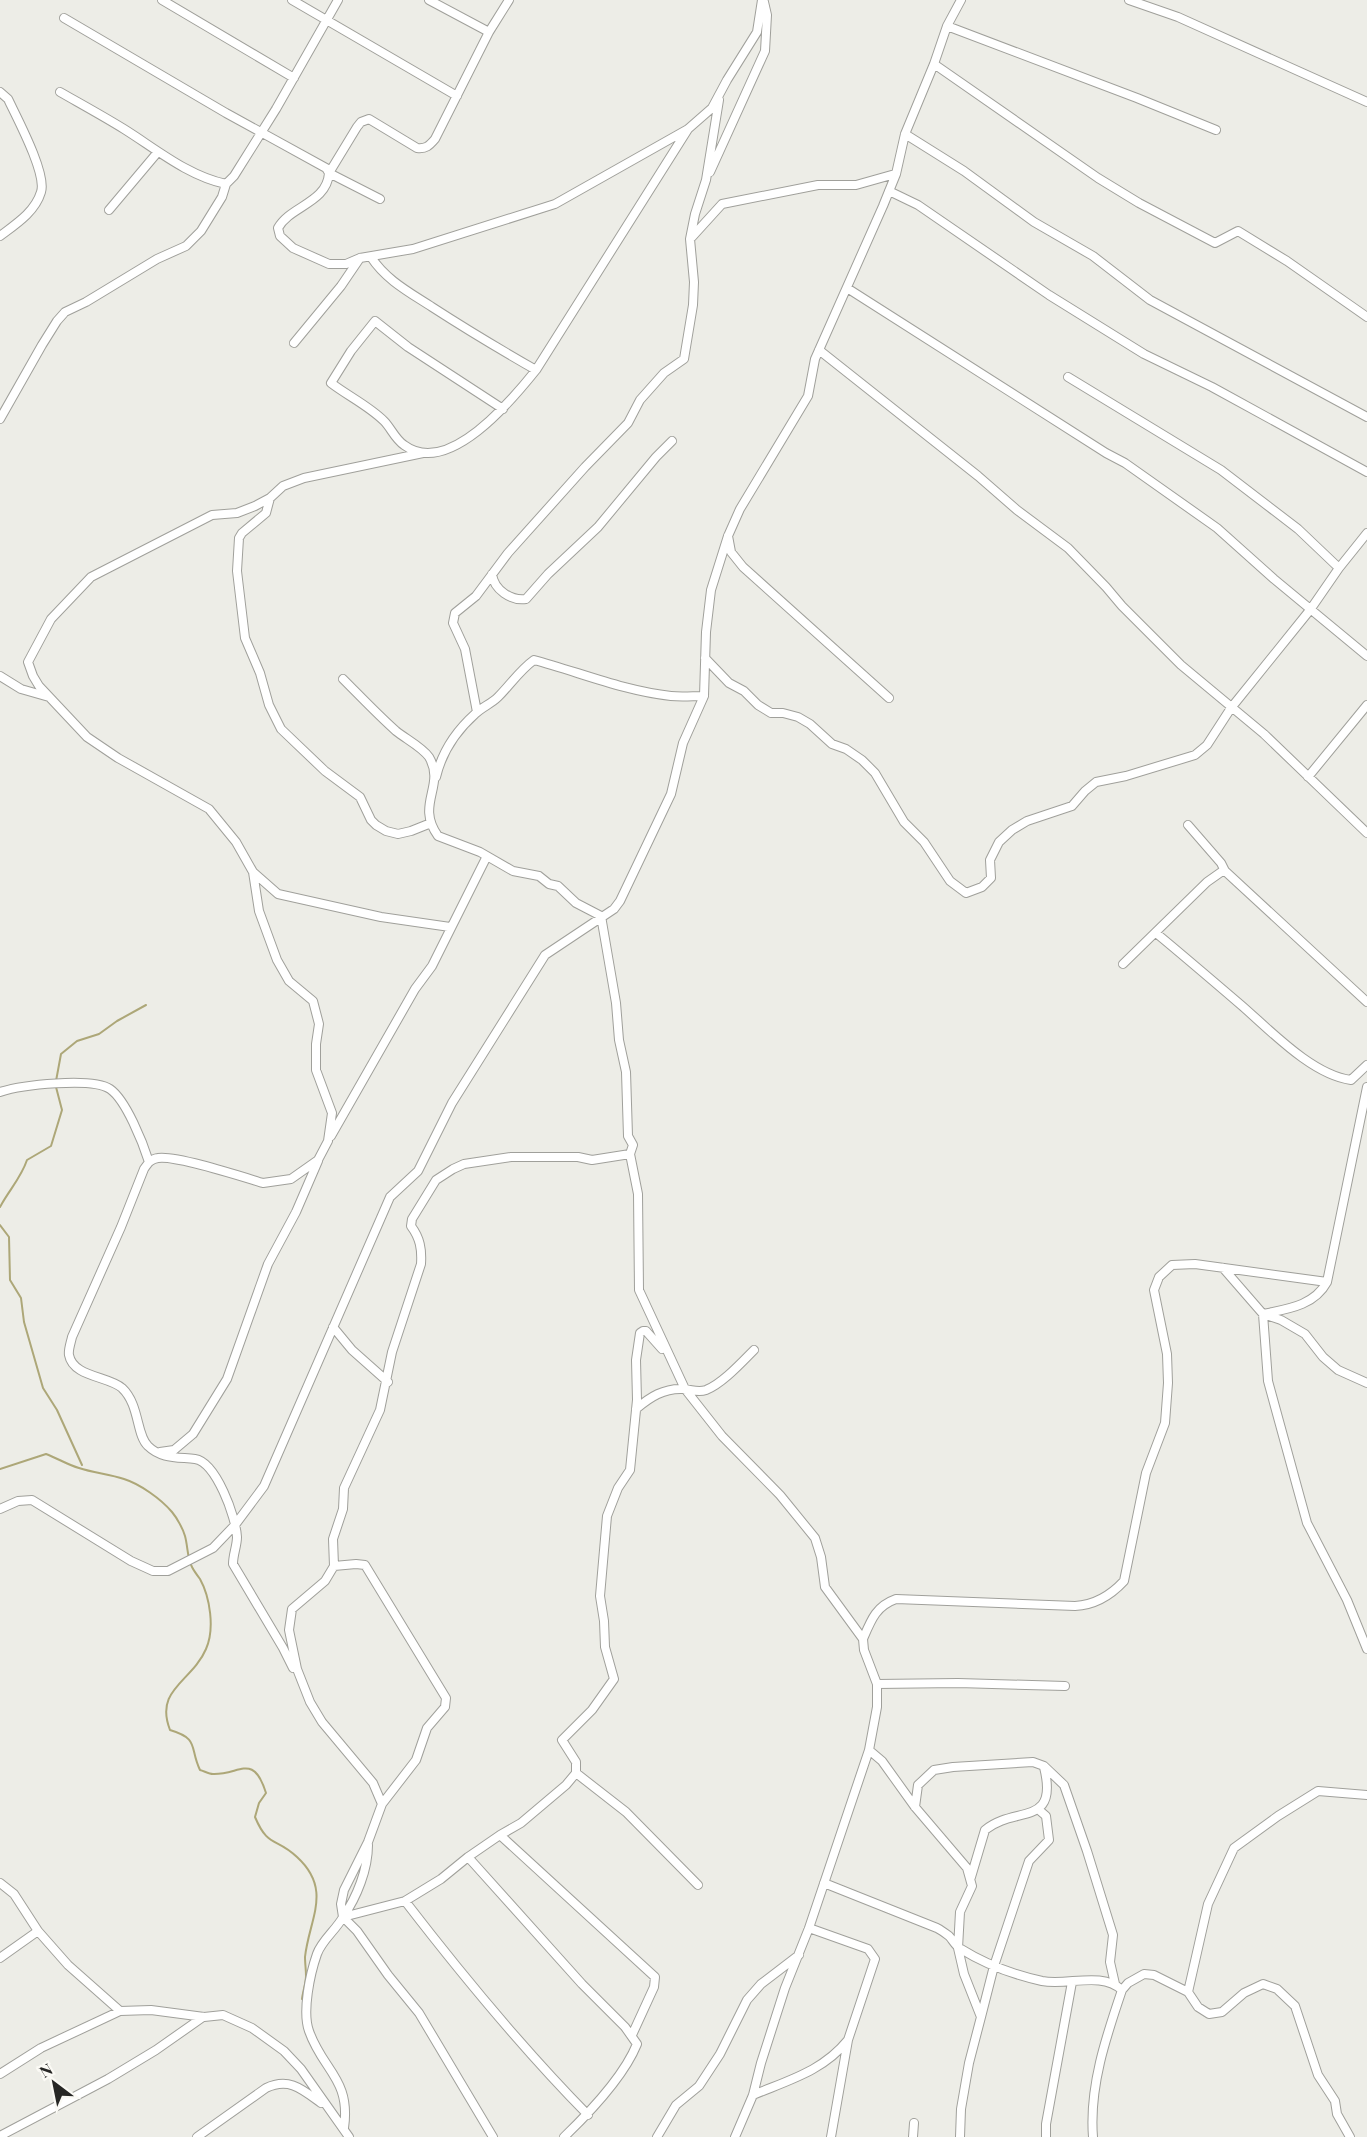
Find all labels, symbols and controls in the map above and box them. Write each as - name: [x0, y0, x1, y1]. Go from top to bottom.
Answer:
- north arrow: [24, 2053, 84, 2113]
- text: N: [35, 2058, 57, 2082]

